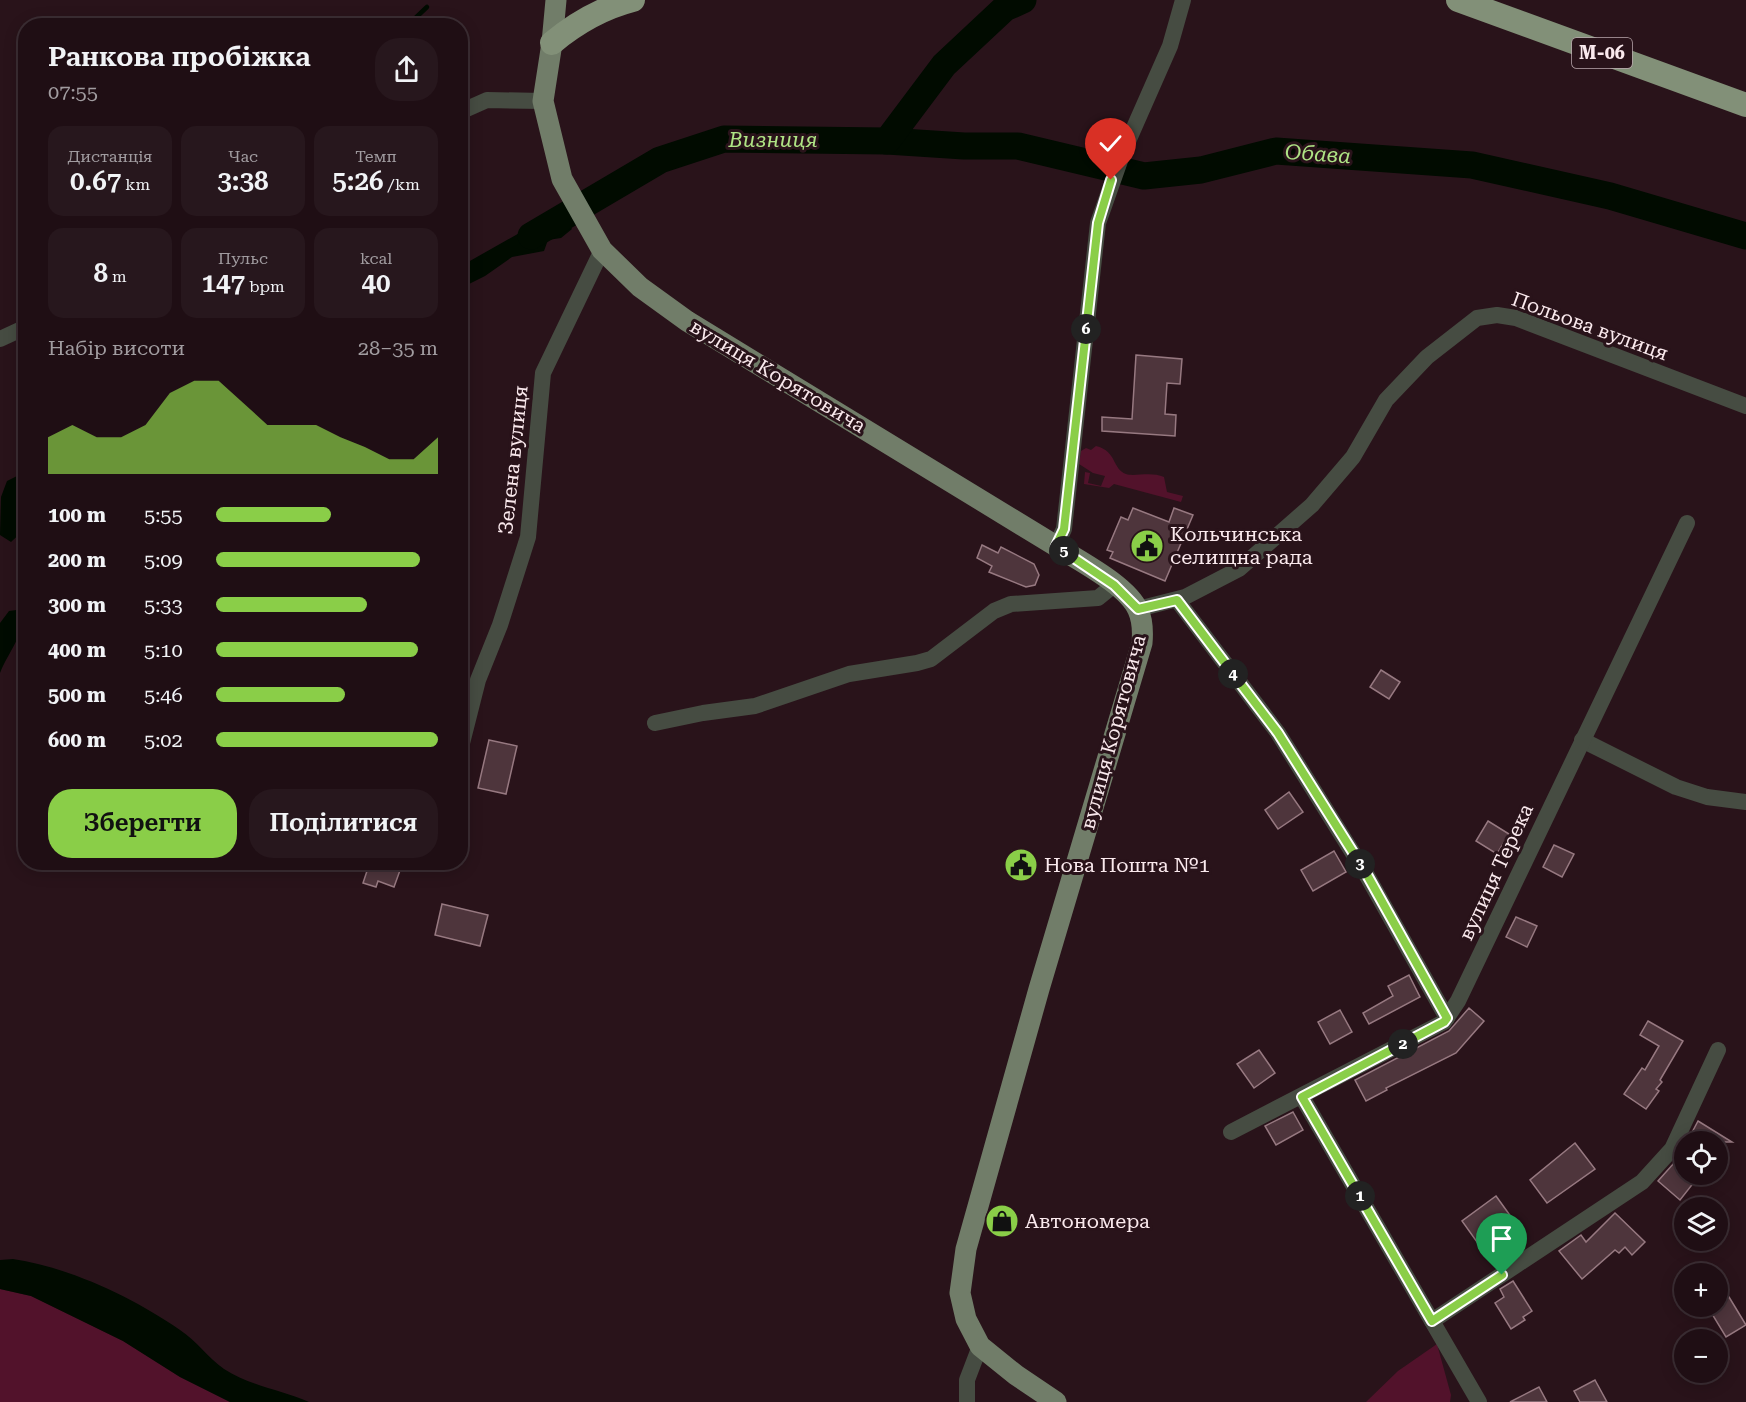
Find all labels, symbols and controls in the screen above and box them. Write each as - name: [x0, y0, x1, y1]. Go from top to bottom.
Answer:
- button: share: [375, 38, 438, 101]
- road number: М-06: [1572, 38, 1632, 68]
- text: Ранкова пробіжка: [48, 41, 311, 73]
- text: 07:55: [48, 80, 98, 104]
- pin: [1085, 118, 1136, 180]
- icon: check: [1094, 127, 1127, 160]
- water label: Визниця: [727, 128, 818, 152]
- water label: Обава: [1284, 140, 1352, 168]
- text: Дистанція: [68, 147, 152, 166]
- text: Час: [228, 147, 258, 166]
- text: Темп: [355, 147, 397, 166]
- text: 0.67: [70, 166, 121, 196]
- text: 3:38: [217, 166, 269, 196]
- text: 5:26: [332, 166, 384, 196]
- text: km: [121, 175, 150, 194]
- text: /km: [384, 175, 420, 194]
- text: Пульс: [218, 249, 268, 268]
- text: kcal: [360, 249, 392, 268]
- text: 8: [93, 258, 108, 288]
- text: m: [108, 267, 127, 286]
- text: 147: [201, 268, 245, 298]
- text: 40: [361, 268, 391, 298]
- text: bpm: [245, 277, 285, 296]
- street label: Польова вулиця: [1509, 287, 1671, 365]
- street label: вулиця Корятовича: [686, 314, 870, 438]
- pin: 6: [1071, 314, 1101, 344]
- text: 6: [1082, 319, 1090, 338]
- text: Набір висоти: [48, 336, 185, 360]
- text: 28–35 m: [358, 336, 438, 360]
- street label: Зелена вулиця: [493, 384, 533, 536]
- text: 100 m: [48, 503, 106, 527]
- text: 5:55: [144, 503, 183, 527]
- place label: Кольчинська селищна рада: [1170, 522, 1313, 569]
- public building icon: Кольчинська селищна рада: [1129, 528, 1165, 564]
- pin: 5: [1049, 536, 1079, 566]
- text: 5: [1060, 541, 1068, 560]
- text: 200 m: [48, 548, 106, 572]
- text: 5:09: [144, 548, 183, 572]
- text: 300 m: [48, 593, 106, 617]
- text: 5:33: [144, 593, 183, 617]
- street label: вулиця Корятовича: [1075, 632, 1151, 832]
- text: 400 m: [48, 638, 106, 662]
- text: 5:10: [144, 638, 183, 662]
- pin: 4: [1218, 659, 1248, 689]
- text: 4: [1229, 664, 1237, 683]
- text: 500 m: [48, 683, 106, 707]
- text: 5:46: [144, 683, 183, 707]
- text: 600 m: [48, 728, 106, 752]
- text: 5:02: [144, 728, 183, 752]
- button: Зберегти: [48, 789, 237, 858]
- button: Поділитися: [249, 789, 438, 858]
- street label: вулиця Терека: [1454, 800, 1538, 944]
- public building icon: Нова Пошта №1: [1003, 847, 1039, 883]
- pin: 3: [1345, 849, 1375, 879]
- place label: Нова Пошта №1: [1044, 853, 1210, 877]
- text: 3: [1356, 854, 1364, 873]
- pin: 2: [1388, 1029, 1418, 1059]
- text: 2: [1399, 1034, 1407, 1053]
- map controls: [1674, 1131, 1728, 1383]
- button: locate: [1674, 1131, 1728, 1185]
- pin: 1: [1345, 1181, 1375, 1211]
- text: 1: [1356, 1186, 1364, 1205]
- button: layers: [1674, 1197, 1728, 1251]
- shop icon: Автономера: [984, 1203, 1020, 1239]
- place label: Автономера: [1025, 1209, 1150, 1233]
- pin: [1476, 1213, 1527, 1275]
- icon: arrive: [1485, 1222, 1518, 1255]
- button: +: [1674, 1263, 1728, 1317]
- button: −: [1674, 1329, 1728, 1383]

